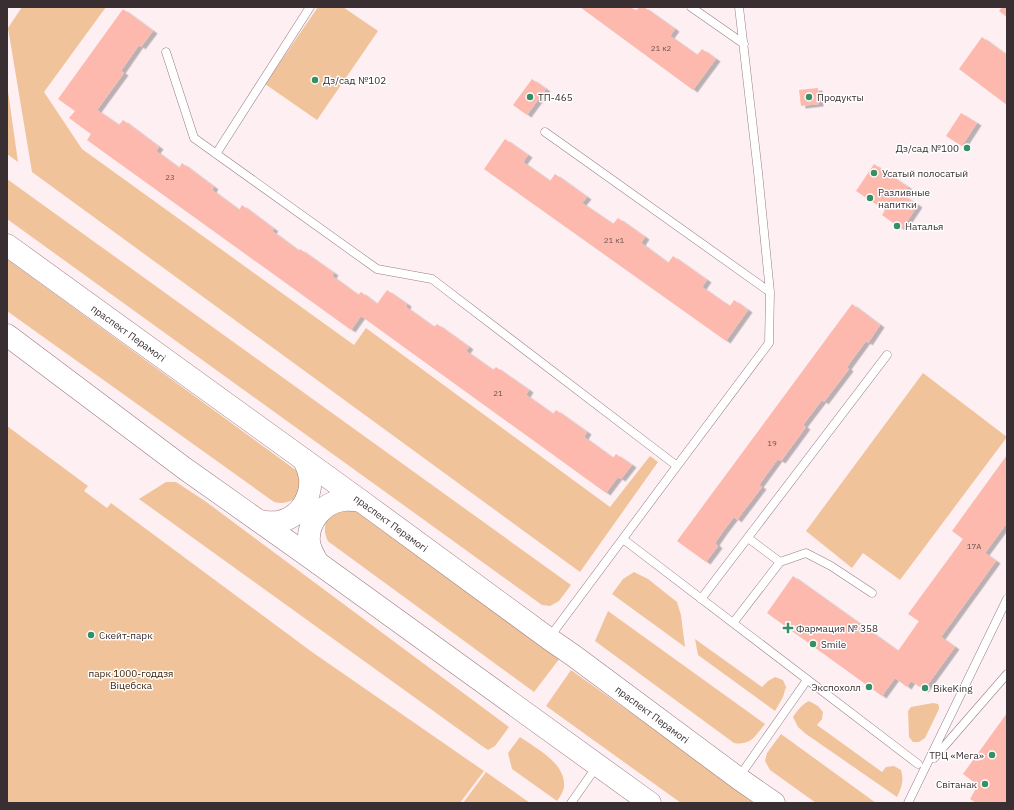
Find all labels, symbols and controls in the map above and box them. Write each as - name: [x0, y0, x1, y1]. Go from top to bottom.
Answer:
- house number: 21 к2: [651, 43, 672, 53]
- place label: Дз/сад №102: [323, 74, 386, 87]
- marker: Дз/сад №102: [310, 75, 320, 85]
- place label: ТП-465: [538, 91, 573, 104]
- place label: Продукты: [817, 91, 864, 104]
- marker: ТП-465: [525, 92, 535, 102]
- marker: Продукты: [804, 92, 814, 102]
- place label: Дз/сад №100: [896, 142, 959, 155]
- marker: Дз/сад №100: [962, 143, 972, 153]
- place label: Усатый полосатый: [882, 167, 968, 180]
- marker: Усатый полосатый: [869, 168, 879, 178]
- house number: 23: [165, 172, 175, 182]
- place label: Разливные напитки: [878, 186, 930, 211]
- marker: Разливные напитки: [865, 193, 875, 203]
- place label: Наталья: [905, 220, 943, 233]
- marker: Наталья: [892, 221, 902, 231]
- house number: 21 к1: [604, 235, 625, 245]
- street label: праспект Перамогі: [88, 302, 168, 365]
- house number: 21: [493, 388, 503, 398]
- house number: 19: [767, 438, 777, 448]
- street label: праспект Перамогі: [351, 492, 430, 555]
- house number: 17А: [967, 541, 981, 551]
- place label: Фармация № 358: [796, 622, 878, 635]
- marker: Фармация № 358: [783, 623, 793, 633]
- place label: Скейт-парк: [99, 629, 153, 642]
- marker: Скейт-парк: [86, 630, 96, 640]
- place label: Smile: [821, 638, 847, 651]
- marker: Smile: [808, 639, 818, 649]
- park label: парк 1000-годдзя Віцебска: [89, 667, 173, 692]
- place label: Экспохолл: [811, 681, 861, 694]
- marker: Экспохолл: [864, 682, 874, 692]
- place label: BikeKing: [933, 682, 973, 695]
- street label: праспект Перамогі: [613, 683, 692, 746]
- marker: BikeKing: [920, 683, 930, 693]
- place label: ТРЦ «Мега»: [929, 749, 984, 762]
- marker: ТРЦ «Мега»: [987, 750, 997, 760]
- place label: Світанак: [936, 778, 977, 791]
- marker: Світанак: [980, 779, 990, 789]

